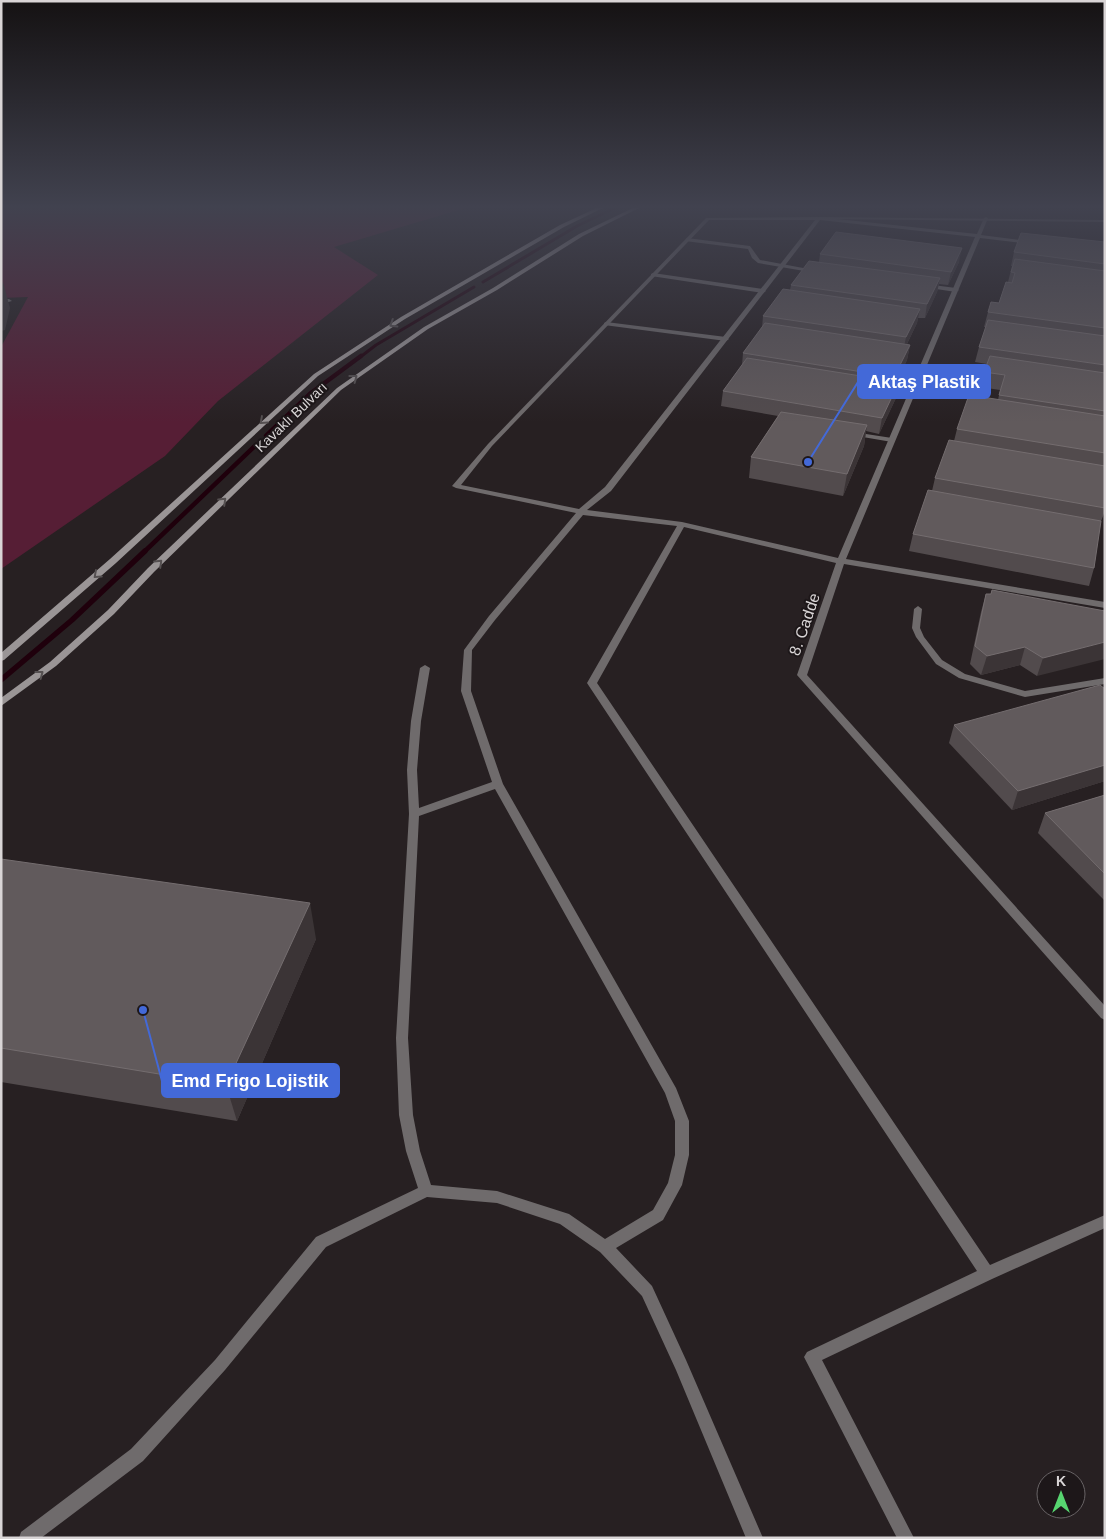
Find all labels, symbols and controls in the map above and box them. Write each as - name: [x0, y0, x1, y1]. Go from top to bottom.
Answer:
- one-way arrow: [390, 318, 399, 328]
- callout: Aktaş Plastik: [858, 365, 990, 398]
- text: Aktaş Plastik: [868, 372, 981, 392]
- one-way arrow: [348, 375, 357, 383]
- street label: Kavaklı Bulvarı: [252, 379, 330, 455]
- one-way arrow: [260, 416, 269, 425]
- one-way arrow: [217, 498, 226, 507]
- one-way arrow: [153, 560, 162, 569]
- one-way arrow: [94, 569, 103, 578]
- street label: 8. Cadde: [786, 591, 823, 658]
- one-way arrow: [34, 671, 43, 679]
- callout: Emd Frigo Lojistik: [162, 1064, 339, 1097]
- text: Emd Frigo Lojistik: [171, 1071, 329, 1091]
- north arrow: [1036, 1469, 1086, 1519]
- text: K: [1056, 1473, 1066, 1489]

